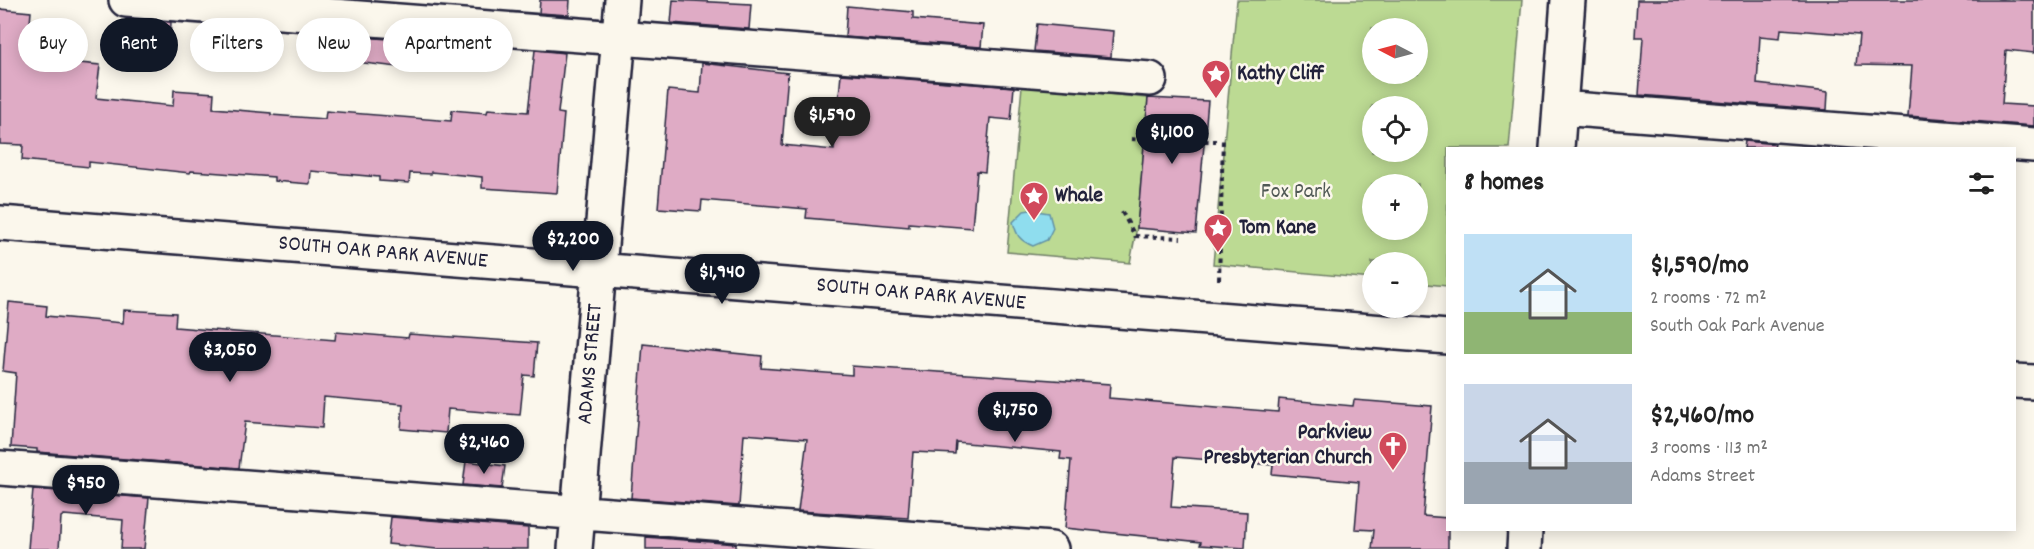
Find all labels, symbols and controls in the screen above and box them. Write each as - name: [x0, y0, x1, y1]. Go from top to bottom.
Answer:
- chip: Buy: [18, 18, 88, 72]
- chip: Rent: [100, 18, 178, 72]
- chip: Filters: [190, 18, 284, 72]
- chip: New: [296, 18, 371, 72]
- chip: Apartment: [383, 18, 513, 72]
- north arrow: [1362, 18, 1428, 84]
- map controls: [1362, 18, 1428, 318]
- place icon: Kathy Cliff: [1200, 58, 1232, 100]
- place label: Kathy Cliff: [1237, 59, 1325, 90]
- button: locate: [1362, 96, 1428, 162]
- pin: $1,590: [783, 97, 881, 148]
- text: $1,590: [808, 102, 856, 130]
- pin: $1,100: [1123, 114, 1221, 165]
- text: $1,100: [1150, 119, 1194, 147]
- text: 8 homes: [1464, 165, 1544, 202]
- icon: filters: [1965, 167, 1998, 200]
- button: +: [1362, 174, 1428, 240]
- park label: Fox Park: [1261, 177, 1331, 208]
- place icon: Whale: [1018, 180, 1050, 222]
- place label: Whale: [1055, 181, 1103, 212]
- place icon: Tom Kane: [1202, 212, 1234, 254]
- place label: Tom Kane: [1239, 213, 1316, 244]
- pin: $2,200: [524, 221, 622, 272]
- text: $2,200: [546, 226, 600, 254]
- street label: SOUTH OAK PARK AVENUE: [277, 228, 489, 278]
- text: $1,590/mo: [1650, 248, 1749, 285]
- button: −: [1362, 252, 1428, 318]
- pin: $1,940: [673, 254, 771, 305]
- icon: home: [1512, 258, 1584, 330]
- text: $1,940: [699, 259, 745, 287]
- street label: SOUTH OAK PARK AVENUE: [815, 270, 1027, 320]
- text: 2 rooms · 72 m²: [1650, 285, 1766, 313]
- street label: ADAMS STREET: [570, 302, 612, 426]
- text: South Oak Park Avenue: [1650, 313, 1824, 341]
- pin: $3,050: [181, 332, 279, 383]
- text: $3,050: [203, 337, 257, 365]
- pin: $1,750: [966, 392, 1064, 443]
- text: $1,750: [992, 397, 1038, 425]
- text: $2,460/mo: [1650, 398, 1754, 435]
- icon: home: [1512, 408, 1584, 480]
- place label: Parkview Presbyterian Church: [1203, 418, 1372, 474]
- pin: $2,460: [435, 424, 533, 475]
- text: $2,460: [458, 429, 510, 457]
- church icon: Parkview Presbyterian Church: [1377, 430, 1409, 472]
- text: 3 rooms · 113 m²: [1650, 435, 1768, 463]
- text: Adams Street: [1650, 463, 1755, 491]
- pin: $950: [50, 465, 122, 516]
- text: $950: [66, 470, 106, 498]

